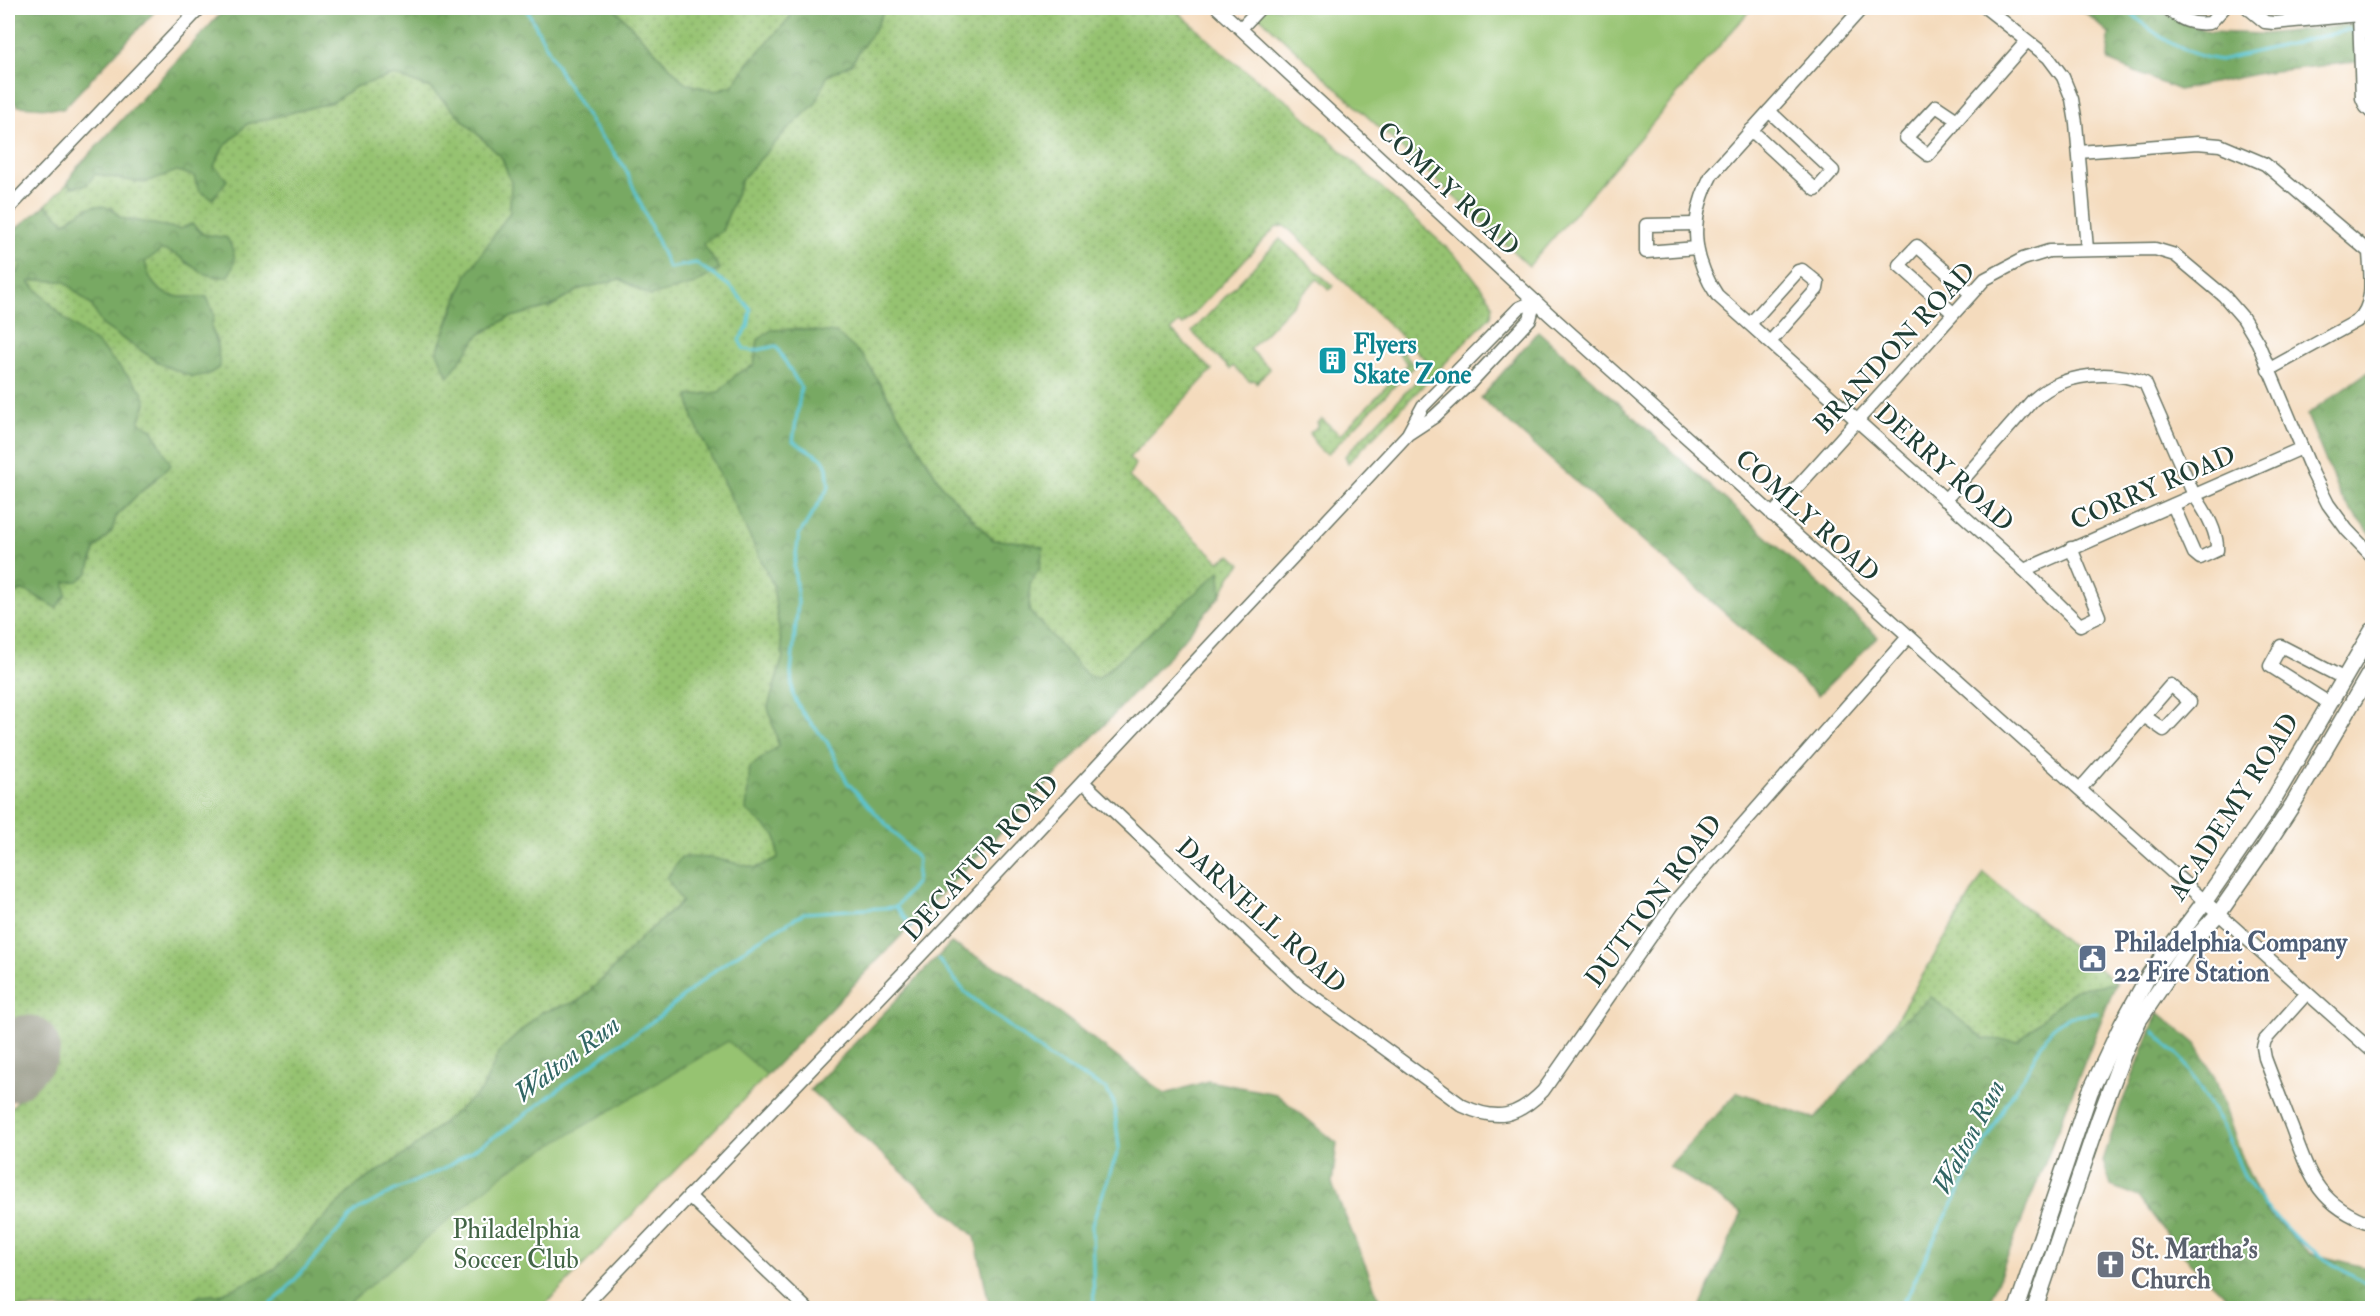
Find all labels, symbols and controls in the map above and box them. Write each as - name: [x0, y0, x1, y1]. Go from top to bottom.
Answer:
- street label: COMLY ROAD: [1370, 115, 1526, 263]
- street label: BRANDON ROAD: [1807, 256, 1983, 440]
- place label: Flyers Skate Zone: [1353, 329, 1472, 391]
- building icon: Flyers Skate Zone: [1316, 344, 1348, 376]
- street label: DERRY ROAD: [1868, 397, 2020, 539]
- street label: CORRY ROAD: [2066, 439, 2240, 537]
- street label: COMLY ROAD: [1728, 443, 1886, 589]
- street label: ACADEMY ROAD: [2161, 707, 2306, 907]
- street label: DECATUR ROAD: [896, 768, 1066, 948]
- street label: DUTTON ROAD: [1579, 808, 1729, 994]
- street label: DARNELL ROAD: [1169, 831, 1353, 1001]
- place label: Philadelphia Company 22 Fire Station: [2114, 927, 2349, 989]
- public building icon: Philadelphia Company 22 Fire Station: [2077, 942, 2109, 974]
- water label: Walton Run: [507, 1008, 627, 1110]
- water label: Walton Run: [1925, 1074, 2013, 1200]
- park label: Philadelphia Soccer Club: [452, 1214, 580, 1276]
- place label: St. Martha's Church: [2131, 1234, 2258, 1296]
- church icon: St. Martha's Church: [2094, 1249, 2126, 1281]

